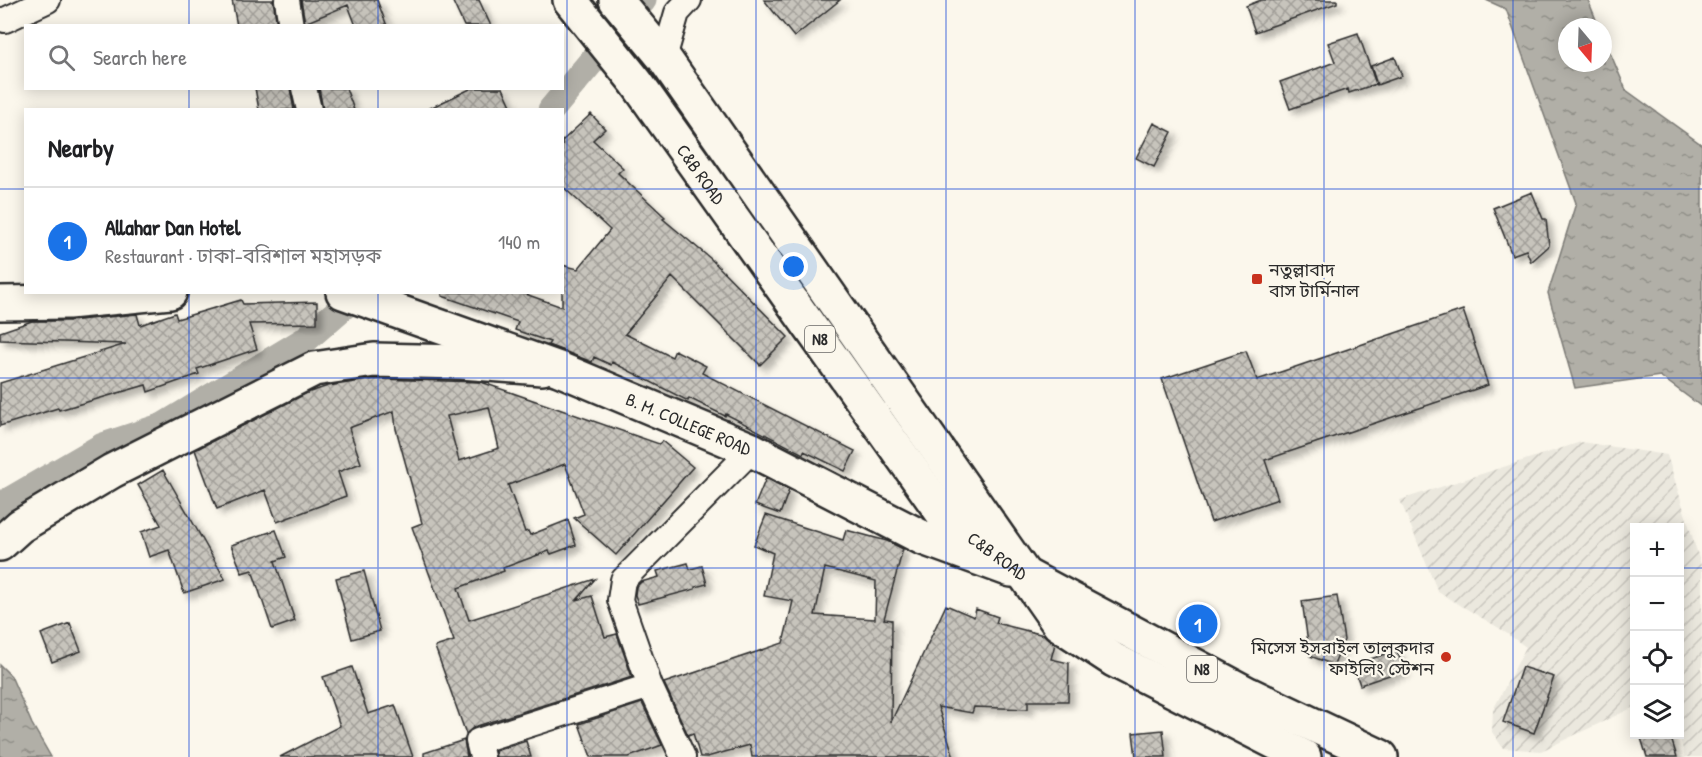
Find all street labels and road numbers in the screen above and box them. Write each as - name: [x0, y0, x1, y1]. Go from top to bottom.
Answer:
- street label: C&B ROAD: [671, 139, 732, 209]
- road number: N8: [805, 326, 835, 352]
- street label: B. M. COLLEGE ROAD: [622, 386, 755, 461]
- street label: C&B ROAD: [963, 525, 1033, 586]
- road number: N8: [1187, 656, 1217, 682]

